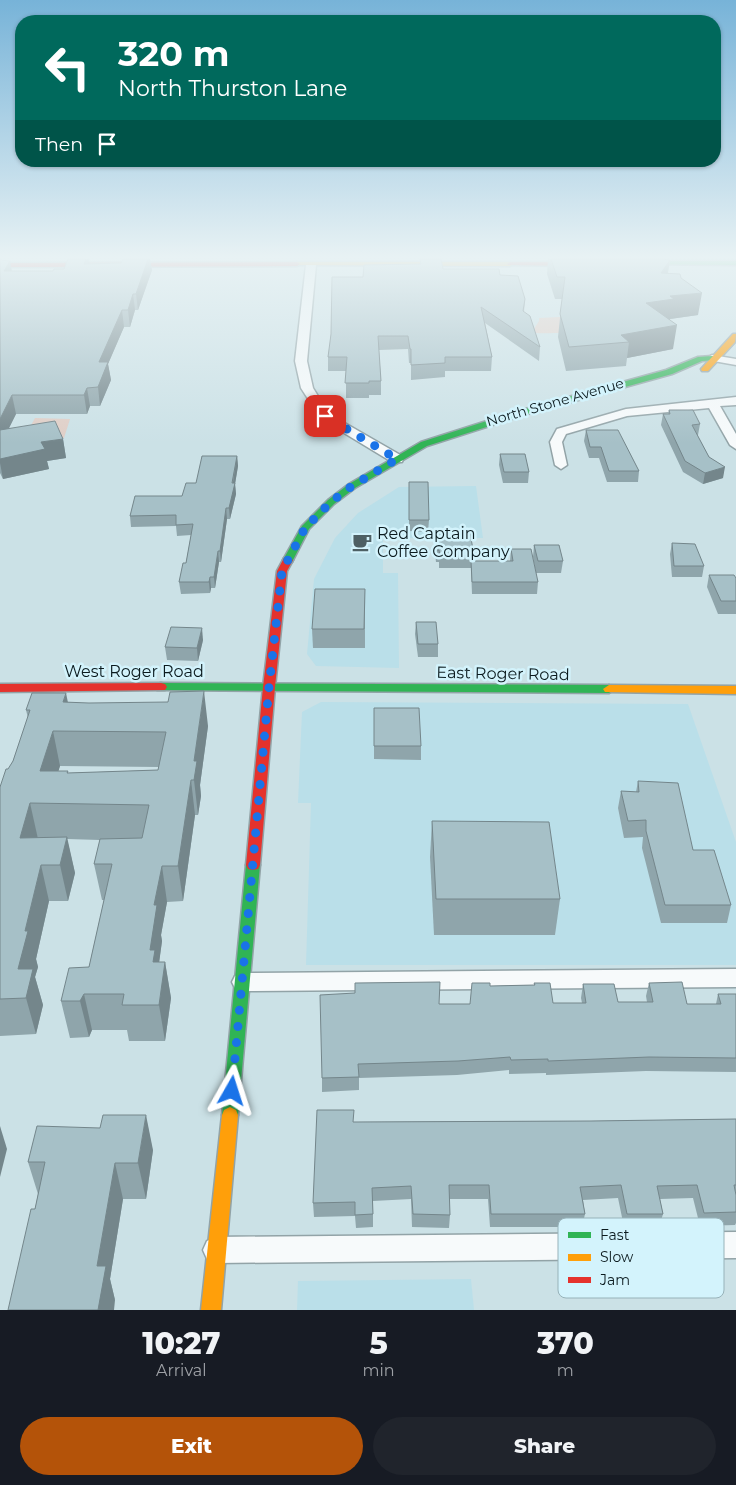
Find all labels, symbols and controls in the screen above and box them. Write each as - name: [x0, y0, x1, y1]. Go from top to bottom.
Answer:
- text: 320 m: [118, 32, 230, 75]
- icon: left: [35, 35, 100, 100]
- text: North Thurston Lane: [118, 75, 347, 102]
- icon: arrive: [93, 130, 121, 158]
- text: Then: [35, 133, 83, 156]
- street label: North Stone Avenue: [484, 374, 626, 430]
- pin: [304, 395, 346, 437]
- icon: arrive: [311, 402, 339, 430]
- place label: Red Captain Coffee Company: [377, 524, 510, 561]
- cafe icon: Red Captain Coffee Company: [351, 531, 373, 553]
- street label: West Roger Road: [64, 662, 204, 681]
- street label: East Roger Road: [436, 663, 570, 684]
- position arrow: [205, 1064, 257, 1116]
- legend: [558, 1218, 724, 1298]
- text: Fast: [600, 1226, 630, 1244]
- text: Slow: [600, 1248, 634, 1266]
- text: Jam: [599, 1271, 630, 1289]
- text: 10:27: [142, 1325, 220, 1362]
- text: 5: [370, 1325, 388, 1362]
- text: 370: [537, 1325, 594, 1362]
- text: Arrival: [156, 1361, 207, 1380]
- text: min: [363, 1361, 395, 1380]
- text: m: [557, 1361, 574, 1380]
- button: Exit: [20, 1417, 363, 1475]
- button: Share: [373, 1417, 716, 1475]

